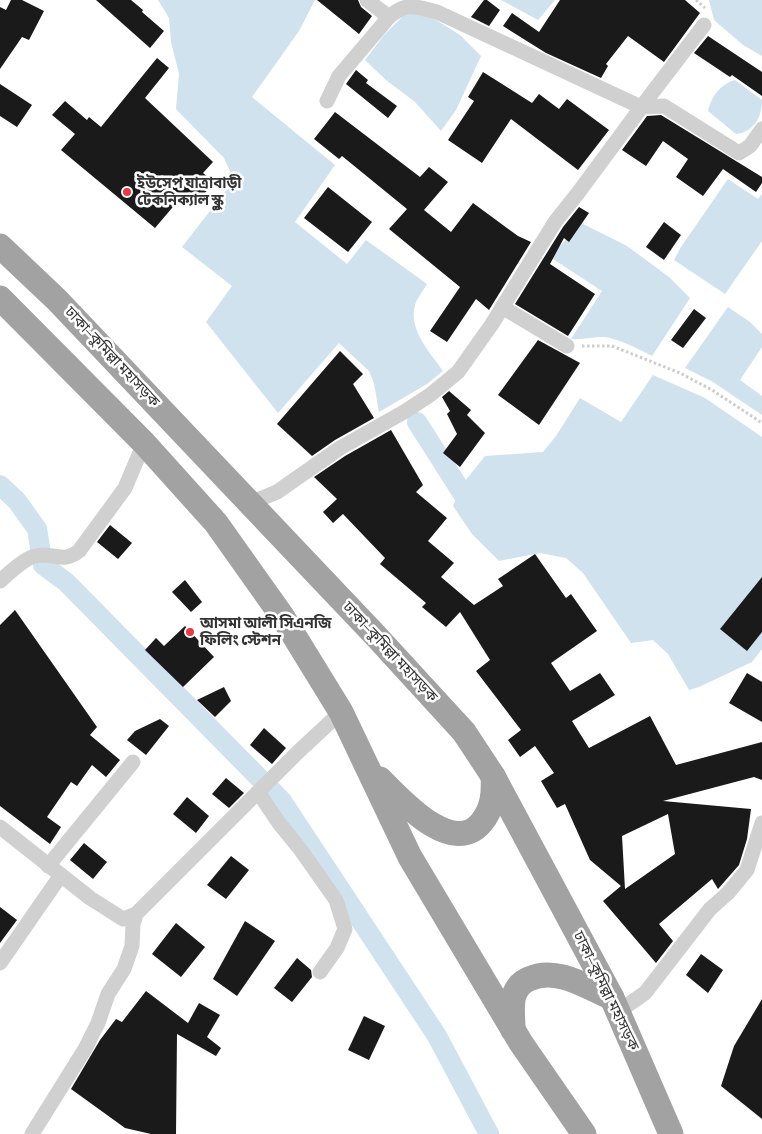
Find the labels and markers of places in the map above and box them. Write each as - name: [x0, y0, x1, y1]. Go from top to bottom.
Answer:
- place label: ইউসেপ যাত্রাবাড়ী টেকনিক্যাল স্কুল: [136, 174, 242, 211]
- marker: ইউসেপ যাত্রাবাড়ী টেকনিক্যাল স্কুল: [121, 186, 133, 198]
- place label: আসমা আলী সিএনজি ফিলিং স্টেশন: [199, 614, 332, 648]
- marker: আসমা আলী সিএনজি ফিলিং স্টেশন: [184, 626, 196, 638]

